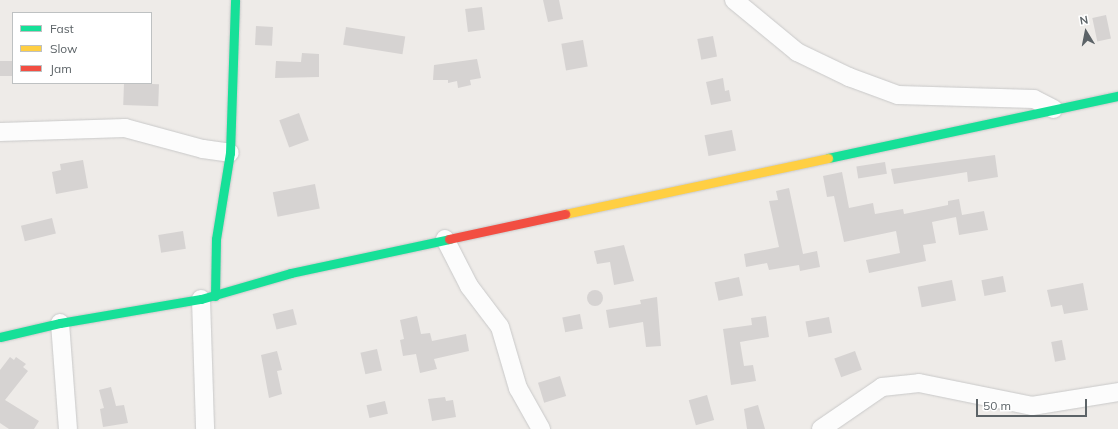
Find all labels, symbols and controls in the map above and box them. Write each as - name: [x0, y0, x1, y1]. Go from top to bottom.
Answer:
- legend: [12, 12, 152, 84]
- north arrow: [1066, 12, 1106, 52]
- text: N: [1079, 13, 1089, 28]
- text: Fast: [50, 21, 74, 36]
- text: Slow: [50, 41, 78, 56]
- text: Jam: [50, 61, 72, 76]
- scale bar: [978, 391, 1089, 417]
- text: 50 m: [983, 398, 1011, 413]

